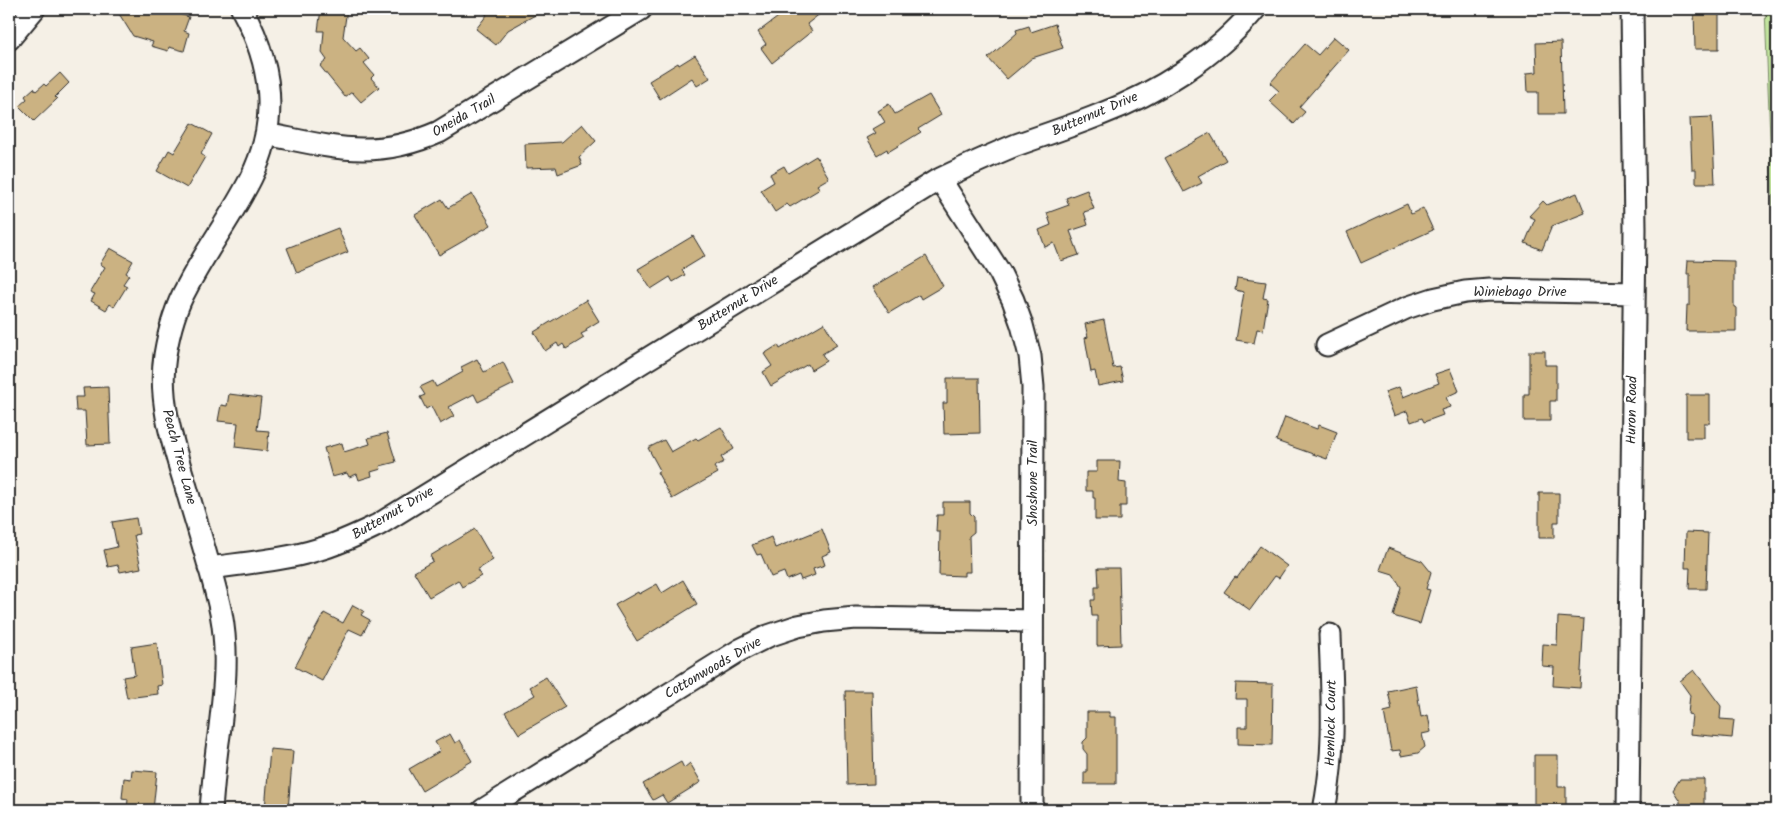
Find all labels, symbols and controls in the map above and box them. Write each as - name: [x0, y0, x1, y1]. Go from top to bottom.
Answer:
- street label: Butternut Drive: [1048, 86, 1142, 142]
- street label: Oneida Trail: [428, 89, 500, 143]
- street label: Butternut Drive: [693, 269, 783, 337]
- street label: Winiebago Drive: [1473, 281, 1567, 303]
- street label: Huron Road: [1620, 375, 1644, 444]
- street label: Peach Tree Lane: [156, 407, 203, 508]
- street label: Shoshone Trail: [1022, 439, 1044, 526]
- street label: Butternut Drive: [348, 480, 439, 545]
- street label: Cottonwoods Drive: [660, 631, 766, 705]
- street label: Hemlock Court: [1319, 679, 1343, 766]

